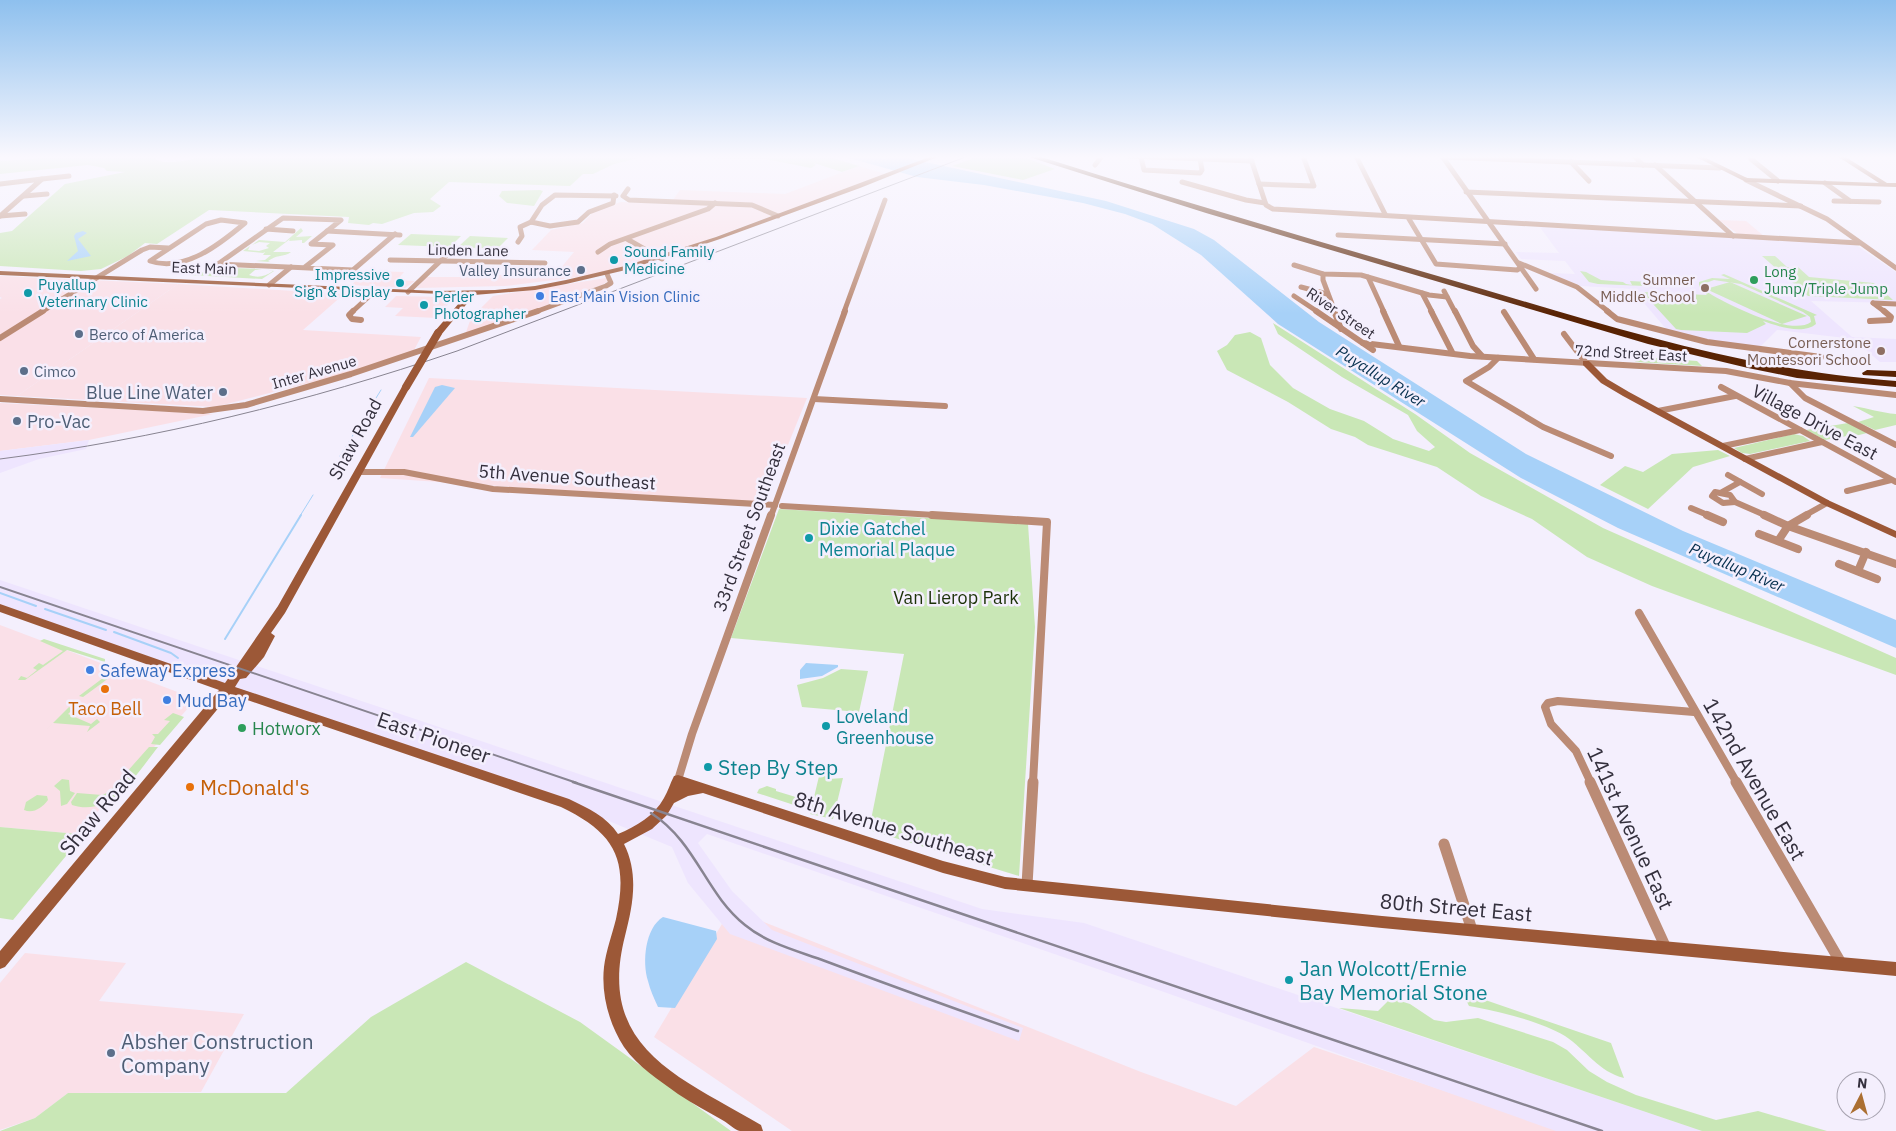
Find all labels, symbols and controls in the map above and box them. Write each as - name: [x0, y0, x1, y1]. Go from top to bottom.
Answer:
- street label: Linden Lane: [427, 240, 509, 260]
- place label: Sound Family Medicine: [624, 242, 715, 278]
- marker: Sound Family Medicine: [608, 254, 620, 266]
- street label: East Main: [171, 257, 237, 279]
- place label: Valley Insurance: [459, 261, 571, 280]
- place label: Long Jump/Triple Jump: [1764, 262, 1888, 298]
- marker: Valley Insurance: [575, 264, 587, 276]
- place label: Impressive Sign & Display: [294, 265, 391, 301]
- place label: Sumner Middle School: [1600, 270, 1695, 306]
- marker: Long Jump/Triple Jump: [1748, 274, 1760, 286]
- place label: Puyallup Veterinary Clinic: [38, 275, 148, 311]
- marker: Impressive Sign & Display: [394, 277, 406, 289]
- marker: Sumner Middle School: [1699, 282, 1711, 294]
- street label: River Street: [1303, 283, 1379, 343]
- marker: Puyallup Veterinary Clinic: [22, 287, 34, 299]
- place label: Perler Photographer: [434, 287, 526, 323]
- place label: East Main Vision Clinic: [550, 287, 701, 306]
- marker: East Main Vision Clinic: [534, 290, 546, 302]
- marker: Perler Photographer: [418, 299, 430, 311]
- place label: Berco of America: [89, 325, 204, 344]
- marker: Berco of America: [73, 328, 85, 340]
- place label: Cornerstone Montessori School: [1747, 333, 1871, 369]
- water label: Puyallup River: [1333, 341, 1430, 412]
- street label: 72nd Street East: [1574, 341, 1688, 365]
- marker: Cornerstone Montessori School: [1875, 345, 1887, 357]
- street label: Inter Avenue: [270, 351, 358, 393]
- place label: Cimco: [34, 362, 76, 381]
- marker: Cimco: [18, 365, 30, 377]
- street label: Village Drive East: [1748, 379, 1882, 465]
- place label: Blue Line Water: [86, 381, 213, 404]
- marker: Blue Line Water: [217, 386, 229, 398]
- street label: Shaw Road: [323, 394, 387, 484]
- place label: Pro-Vac: [27, 410, 90, 433]
- marker: Pro-Vac: [11, 415, 23, 427]
- street label: 33rd Street Southeast: [708, 439, 790, 615]
- street label: 5th Avenue Southeast: [478, 459, 656, 495]
- place label: Dixie Gatchel Memorial Plaque: [819, 517, 955, 561]
- marker: Dixie Gatchel Memorial Plaque: [803, 532, 815, 544]
- water label: Puyallup River: [1686, 538, 1789, 596]
- park label: Van Lierop Park: [893, 586, 1019, 609]
- place label: Safeway Express: [100, 659, 236, 682]
- marker: Safeway Express: [84, 664, 96, 676]
- marker: Taco Bell: [99, 683, 111, 695]
- place label: Mud Bay: [177, 689, 247, 712]
- street label: 142nd Avenue East: [1697, 693, 1813, 865]
- marker: Mud Bay: [161, 694, 173, 706]
- place label: Taco Bell: [68, 697, 142, 720]
- street label: East Pioneer: [374, 705, 495, 770]
- place label: Loveland Greenhouse: [836, 705, 934, 749]
- place label: Hotworx: [252, 717, 321, 740]
- marker: Loveland Greenhouse: [820, 720, 832, 732]
- marker: Hotworx: [236, 722, 248, 734]
- street label: 141st Avenue East: [1581, 742, 1681, 914]
- place label: Step By Step: [718, 753, 838, 781]
- marker: Step By Step: [702, 761, 714, 773]
- street label: Shaw Road: [53, 763, 141, 861]
- place label: McDonald's: [200, 773, 310, 801]
- marker: McDonald's: [184, 781, 196, 793]
- street label: 8th Avenue Southeast: [791, 784, 997, 872]
- street label: 80th Street East: [1379, 886, 1533, 928]
- place label: Jan Wolcott/Ernie Bay Memorial Stone: [1299, 954, 1487, 1006]
- marker: Jan Wolcott/Ernie Bay Memorial Stone: [1283, 974, 1295, 986]
- place label: Absher Construction Company: [121, 1027, 314, 1079]
- marker: Absher Construction Company: [105, 1047, 117, 1059]
- north arrow: [1836, 1071, 1886, 1121]
- text: N: [1856, 1074, 1868, 1093]

